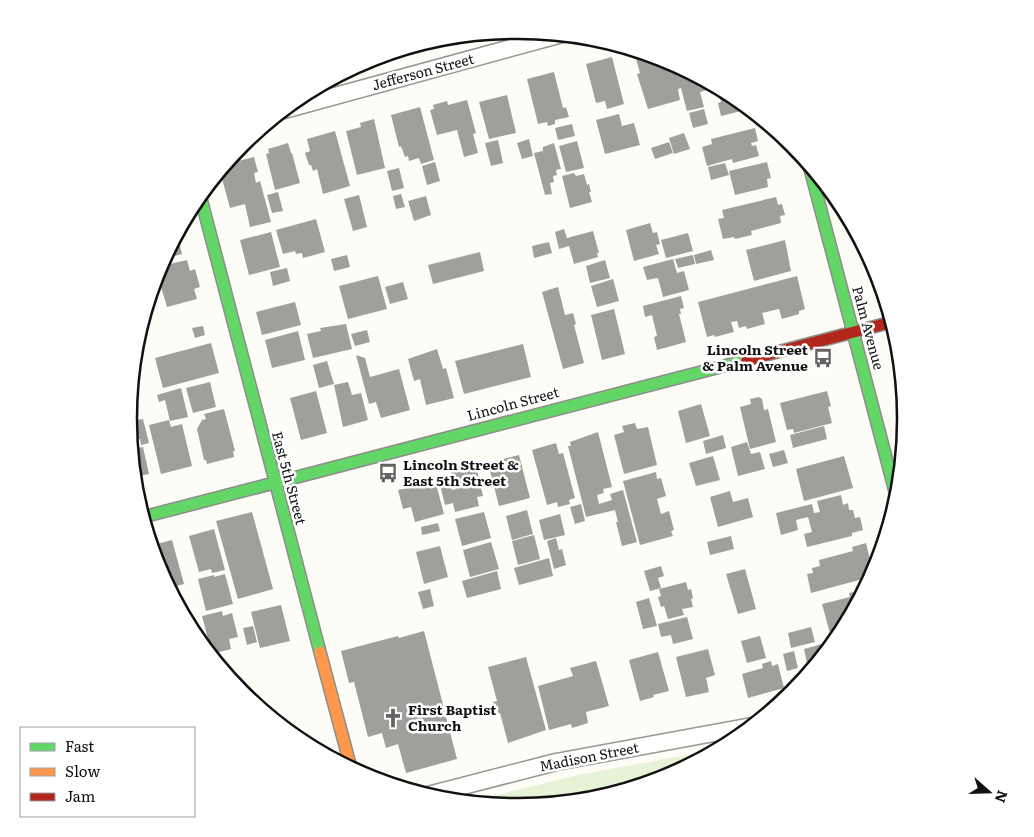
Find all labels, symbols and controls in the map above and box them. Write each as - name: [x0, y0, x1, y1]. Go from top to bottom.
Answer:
- street label: Jefferson Street: [370, 48, 476, 94]
- street label: Palm Avenue: [848, 284, 890, 372]
- place label: Lincoln Street & Palm Avenue: [702, 339, 809, 375]
- bus stop icon: Lincoln Street & Palm Avenue: [812, 347, 834, 369]
- street label: Lincoln Street: [465, 381, 561, 425]
- street label: East 5th Street: [268, 429, 312, 527]
- place label: Lincoln Street & East 5th Street: [403, 454, 519, 490]
- bus stop icon: Lincoln Street & East 5th Street: [377, 462, 399, 484]
- place label: First Baptist Church: [408, 699, 497, 735]
- church icon: First Baptist Church: [382, 707, 404, 729]
- legend: [20, 727, 195, 817]
- text: Fast: [65, 734, 94, 757]
- street label: Madison Street: [537, 737, 641, 775]
- text: Slow: [65, 759, 100, 782]
- north arrow: [964, 767, 1014, 817]
- text: Jam: [65, 784, 96, 807]
- text: N: [991, 788, 1014, 806]

